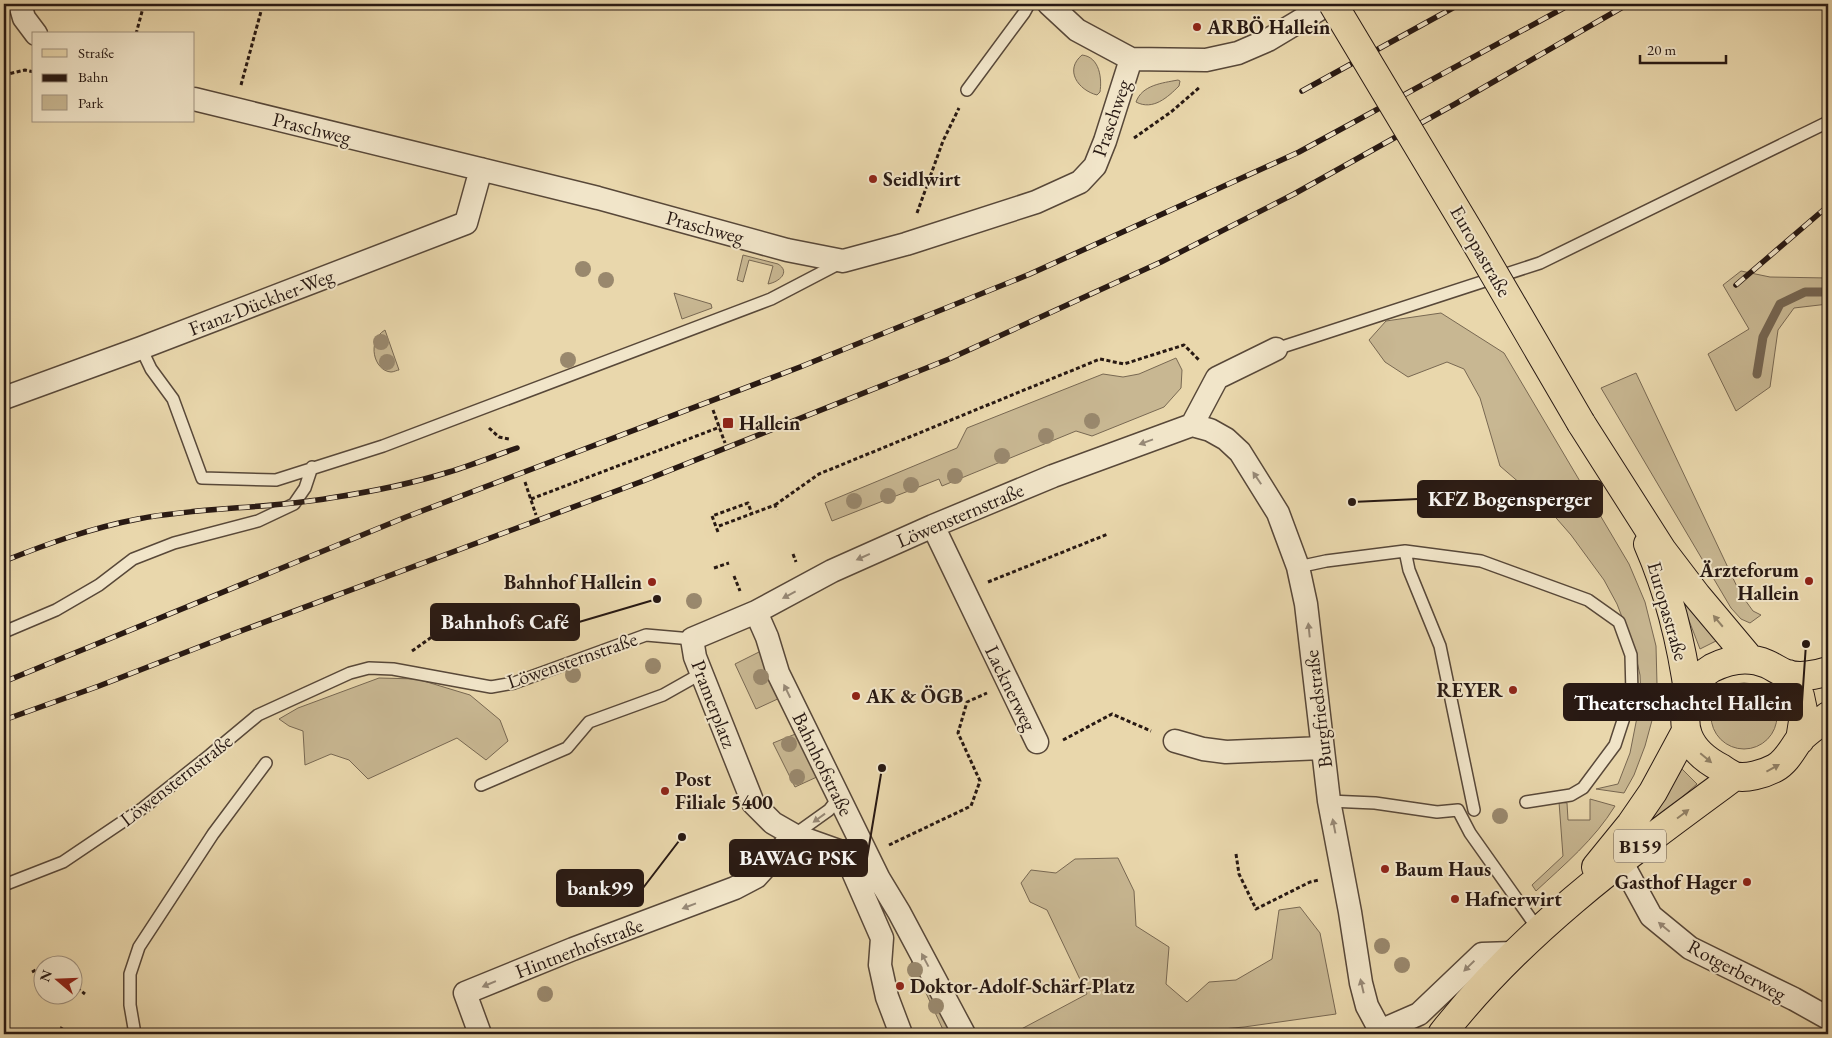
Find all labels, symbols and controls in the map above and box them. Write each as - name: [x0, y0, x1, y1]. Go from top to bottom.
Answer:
- place label: ARBÖ Hallein: [1206, 14, 1330, 40]
- marker: ARBÖ Hallein: [1191, 21, 1203, 33]
- legend: [32, 32, 195, 122]
- scale bar: [1640, 32, 1726, 64]
- text: 20 m: [1647, 40, 1676, 59]
- text: Straße: [78, 43, 114, 62]
- text: Bahn: [78, 67, 109, 86]
- street label: Praschweg: [1086, 76, 1136, 160]
- text: Park: [78, 93, 105, 112]
- street label: Praschweg: [270, 106, 354, 150]
- place label: Seidlwirt: [883, 166, 961, 192]
- marker: Seidlwirt: [867, 173, 879, 185]
- street label: Europastraße: [1444, 200, 1518, 302]
- street label: Praschweg: [663, 204, 747, 250]
- street label: Franz-Dückher-Weg: [185, 262, 337, 342]
- place label: Hallein: [739, 410, 800, 436]
- marker: Hallein: [721, 416, 735, 430]
- one-way arrow: [1138, 438, 1153, 446]
- one-way arrow: [1252, 471, 1262, 484]
- street label: Löwensternstraße: [892, 476, 1028, 554]
- callout: KFZ Bogensperger: [1418, 481, 1602, 517]
- text: KFZ Bogensperger: [1428, 485, 1592, 512]
- one-way arrow: [856, 554, 870, 562]
- place label: Ärzteforum Hallein: [1699, 557, 1799, 606]
- street label: Europastraße: [1641, 559, 1695, 664]
- place label: Bahnhof Hallein: [504, 569, 642, 595]
- marker: Ärzteforum Hallein: [1803, 575, 1815, 587]
- marker: Bahnhof Hallein: [646, 576, 658, 588]
- one-way arrow: [782, 590, 796, 599]
- callout: Bahnhofs Café: [431, 604, 579, 640]
- text: Bahnhofs Café: [441, 608, 569, 635]
- one-way arrow: [1712, 614, 1723, 627]
- one-way arrow: [1305, 622, 1313, 638]
- street label: Löwensternstraße: [504, 626, 641, 694]
- street label: Lacknerweg: [979, 641, 1043, 735]
- street label: Burgfriedstraße: [1298, 648, 1338, 769]
- street label: Pramerplatz: [685, 656, 743, 752]
- place label: REYER: [1437, 677, 1504, 703]
- place label: AK & ÖGB: [865, 683, 963, 709]
- one-way arrow: [783, 684, 791, 698]
- marker: REYER: [1507, 684, 1519, 696]
- callout: Theaterschachtel Hallein: [1564, 684, 1802, 720]
- text: Theaterschachtel Hallein: [1574, 689, 1792, 716]
- marker: AK & ÖGB: [850, 690, 862, 702]
- street label: Bahnhofstraße: [787, 708, 859, 820]
- street label: Löwensternstraße: [114, 728, 238, 832]
- one-way arrow: [1699, 753, 1712, 764]
- one-way arrow: [1765, 764, 1780, 772]
- place label: Post Filiale 5400: [675, 766, 773, 815]
- marker: Post Filiale 5400: [659, 785, 671, 797]
- one-way arrow: [1676, 809, 1689, 820]
- one-way arrow: [812, 813, 826, 823]
- one-way arrow: [1329, 817, 1337, 833]
- road number: B159: [1614, 829, 1666, 862]
- callout: BAWAG PSK: [730, 840, 867, 876]
- text: BAWAG PSK: [739, 844, 858, 871]
- place label: Baum Haus: [1395, 856, 1491, 882]
- marker: Baum Haus: [1379, 863, 1391, 875]
- place label: Gasthof Hager: [1615, 869, 1738, 895]
- callout: bank99: [557, 870, 643, 906]
- text: bank99: [567, 874, 633, 901]
- marker: Gasthof Hager: [1741, 876, 1753, 888]
- place label: Hafnerwirt: [1465, 886, 1562, 912]
- marker: Hafnerwirt: [1449, 893, 1461, 905]
- one-way arrow: [682, 902, 697, 910]
- street label: Hintnerhofstraße: [511, 912, 647, 984]
- one-way arrow: [1658, 921, 1671, 932]
- street label: Rotgerberweg: [1683, 933, 1791, 1007]
- one-way arrow: [921, 953, 929, 968]
- north arrow: [32, 956, 82, 1006]
- one-way arrow: [1464, 960, 1476, 972]
- text: N: [35, 967, 56, 984]
- place label: Doktor-Adolf-Schärf-Platz: [910, 973, 1135, 999]
- one-way arrow: [1358, 978, 1366, 993]
- one-way arrow: [482, 980, 496, 988]
- marker: Doktor-Adolf-Schärf-Platz: [894, 980, 906, 992]

